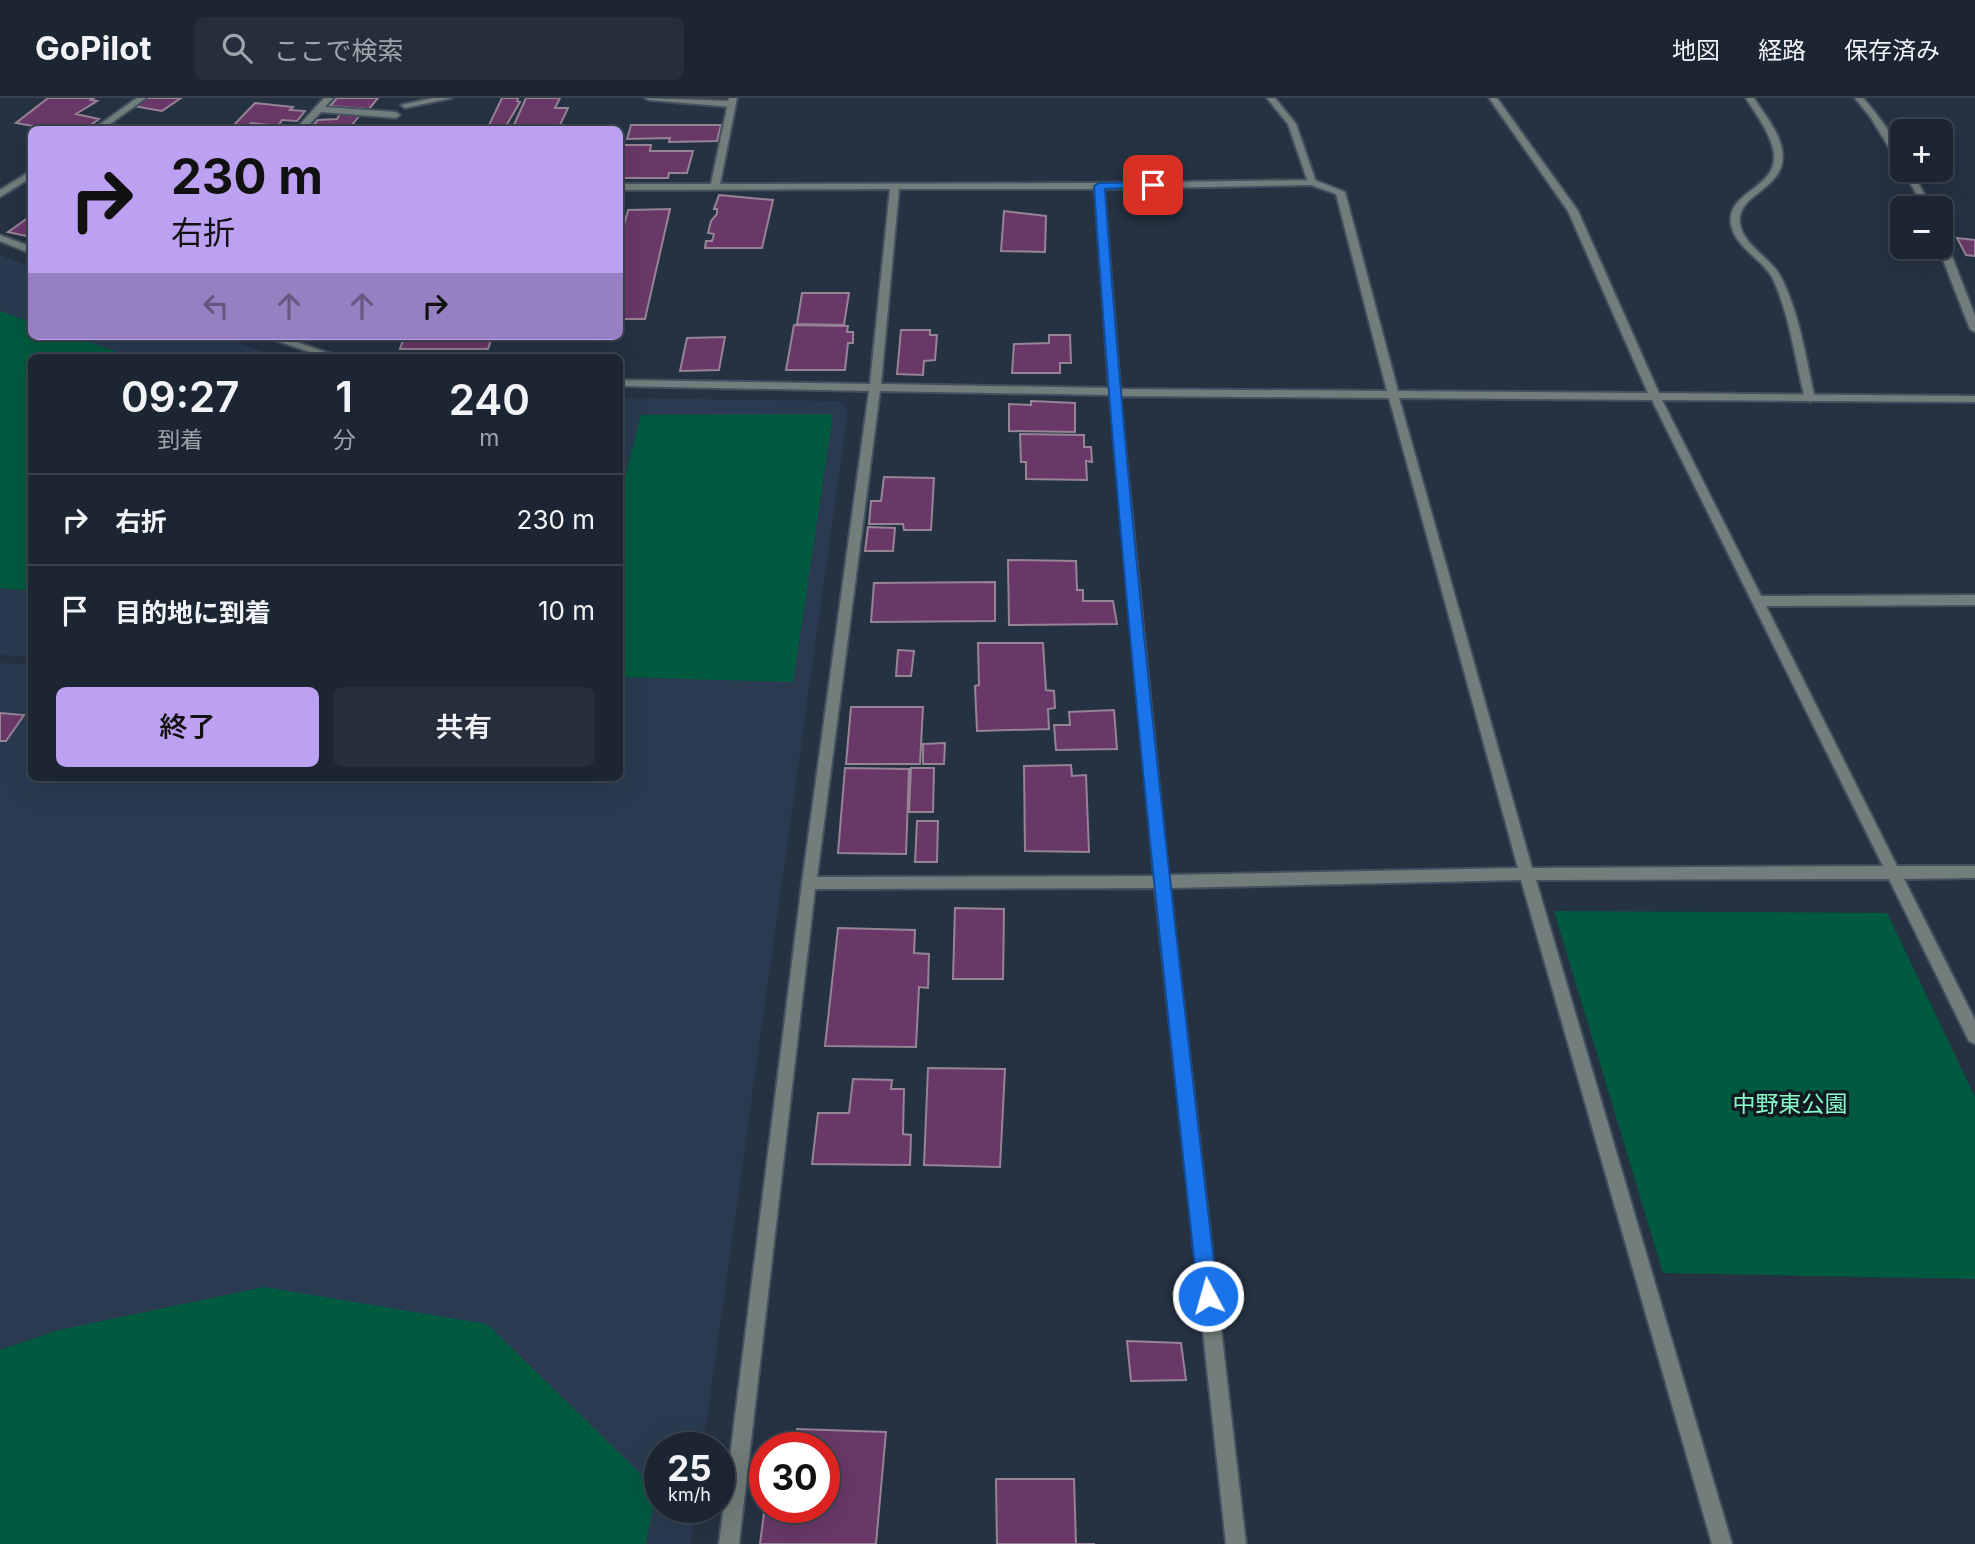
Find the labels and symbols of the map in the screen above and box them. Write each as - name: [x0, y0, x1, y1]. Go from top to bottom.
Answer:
- pin: [1123, 155, 1183, 215]
- park label: 中野東公園: [1733, 1090, 1848, 1118]
- position arrow: [1171, 1259, 1245, 1333]
- speed limit sign: 30: [749, 1432, 840, 1523]

